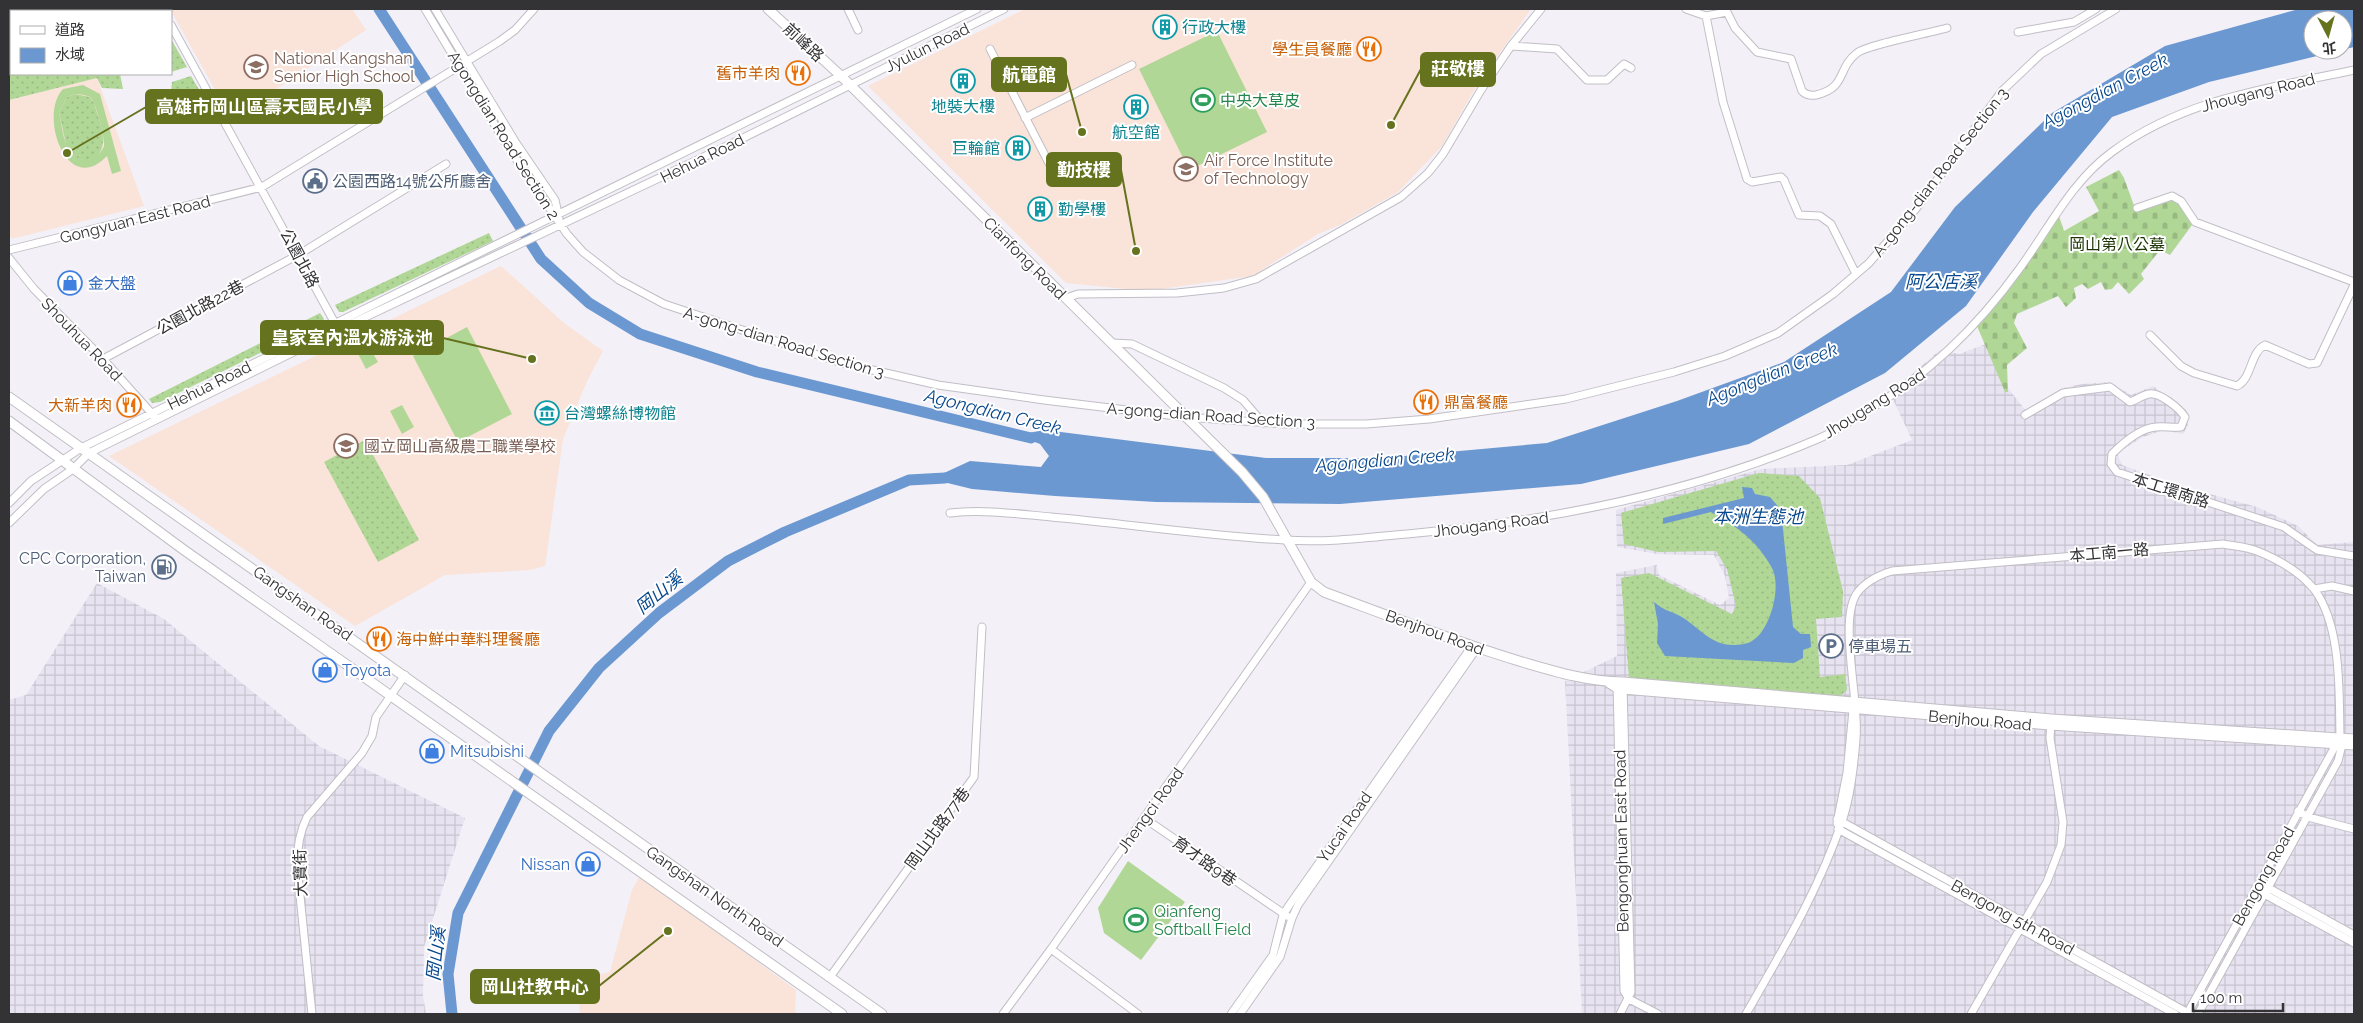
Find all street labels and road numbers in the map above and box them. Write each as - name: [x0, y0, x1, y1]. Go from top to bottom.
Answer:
- street label: 前峰路: [780, 19, 828, 66]
- street label: Jyulun Road: [882, 19, 973, 76]
- street label: Agongdian Road Section 2: [444, 47, 563, 223]
- street label: Jhougang Road: [2199, 69, 2317, 116]
- street label: A-gong-dian Road Section 3: [1869, 84, 2012, 261]
- street label: Hehua Road: [657, 130, 747, 187]
- street label: Gongyuan East Road: [58, 192, 212, 247]
- street label: Cianfong Road: [980, 213, 1070, 304]
- street label: 公園北路: [276, 226, 323, 291]
- street label: 公園北路22巷: [153, 276, 247, 339]
- street label: Shouhua Road: [37, 294, 126, 385]
- street label: A-gong-dian Road Section 3: [681, 303, 887, 382]
- street label: Hehua Road: [164, 357, 254, 414]
- street label: Jhougang Road: [1820, 365, 1929, 442]
- street label: A-gong-dian Road Section 3: [1106, 399, 1316, 432]
- street label: 本工環南路: [2130, 469, 2212, 512]
- street label: Jhougang Road: [1432, 508, 1550, 541]
- street label: 本工南一路: [2068, 540, 2150, 565]
- street label: Gangshan Road: [249, 562, 356, 645]
- street label: Benjhou Road: [1383, 606, 1487, 659]
- street label: Benjhou Road: [1927, 707, 2033, 734]
- street label: Bengonghuan East Road: [1610, 749, 1633, 933]
- street label: Jhengci Road: [1113, 764, 1188, 856]
- street label: 岡山北路77巷: [901, 783, 974, 873]
- street label: Yucai Road: [1313, 788, 1376, 866]
- street label: Bengong Road: [2228, 823, 2299, 929]
- street label: 育才路9巷: [1169, 833, 1240, 890]
- street label: Gangshan North Road: [642, 842, 787, 951]
- street label: 大寶街: [290, 849, 311, 897]
- street label: Bengong 5th Road: [1948, 876, 2078, 959]

